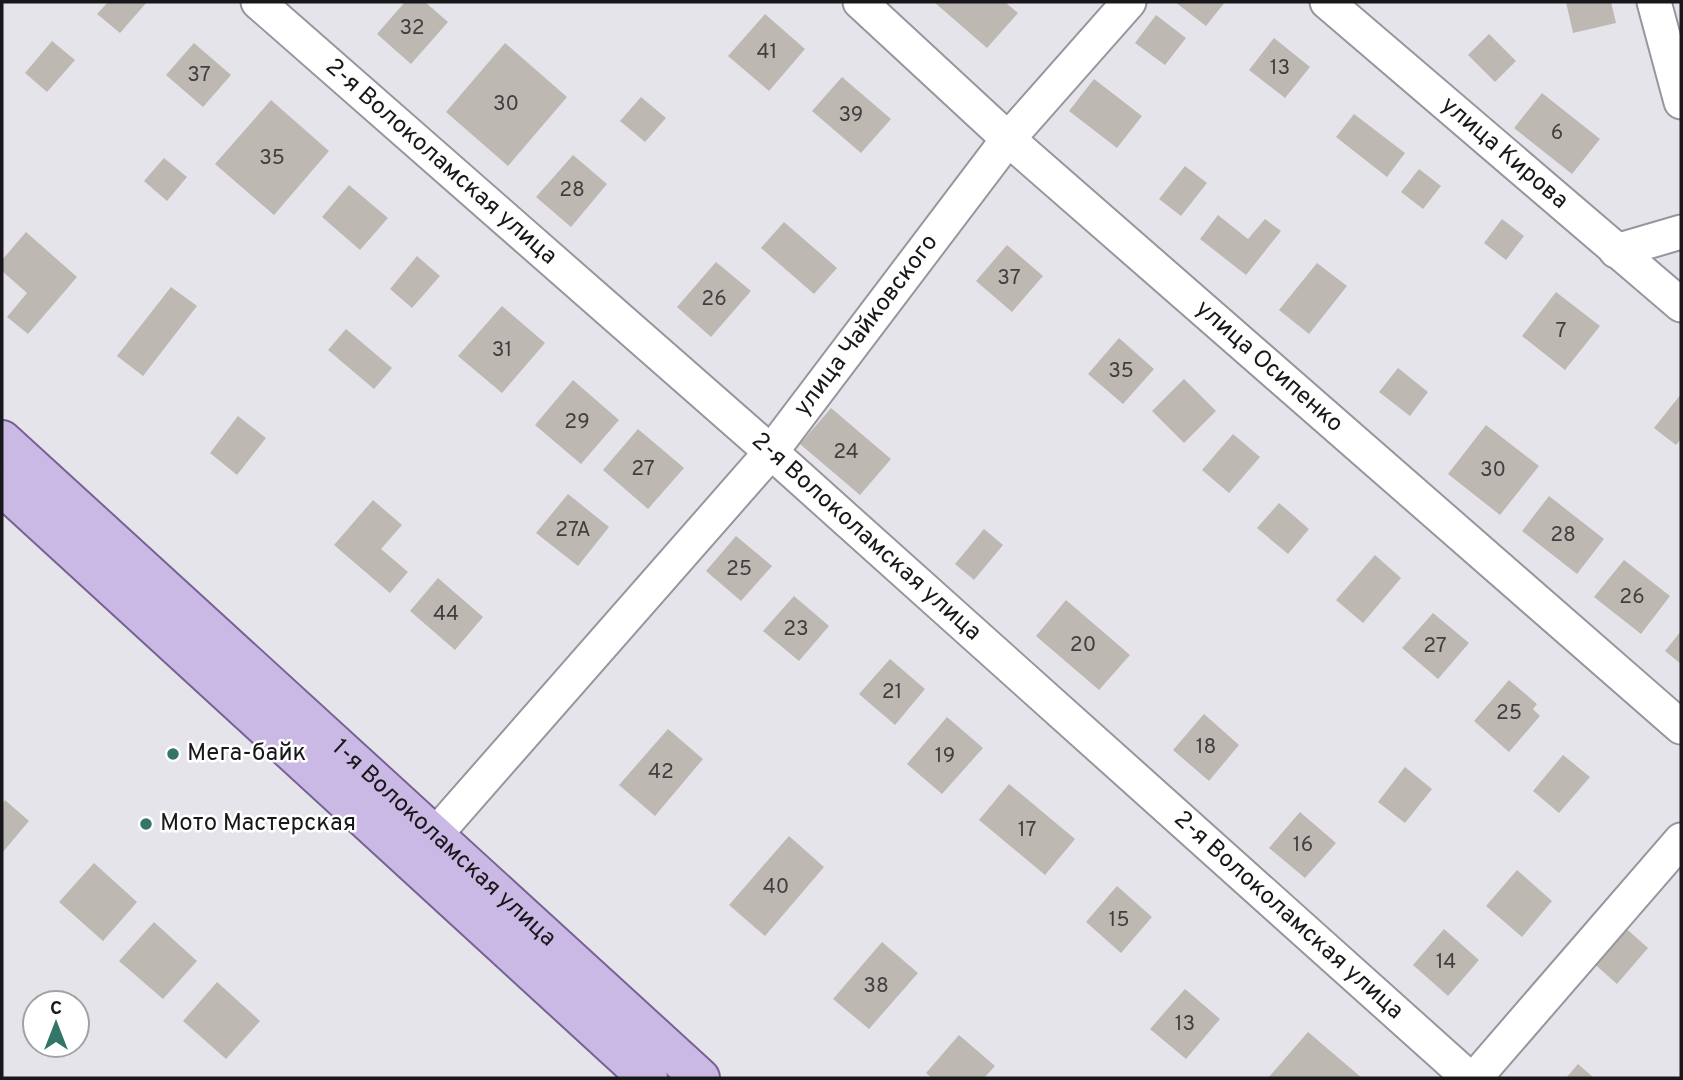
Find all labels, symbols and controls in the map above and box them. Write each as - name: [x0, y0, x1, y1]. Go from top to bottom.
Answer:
- house number: 32: [399, 15, 425, 42]
- house number: 41: [757, 39, 777, 66]
- street label: 2-я Волоколамская улица: [319, 53, 563, 272]
- house number: 13: [1270, 55, 1290, 82]
- house number: 37: [187, 62, 211, 89]
- house number: 30: [493, 91, 519, 118]
- street label: улица Кирова: [1434, 91, 1574, 216]
- house number: 39: [839, 102, 863, 129]
- house number: 6: [1551, 120, 1563, 147]
- house number: 35: [259, 145, 285, 172]
- house number: 28: [559, 177, 585, 204]
- street label: улица Чайковского: [788, 229, 945, 423]
- house number: 37: [997, 265, 1021, 292]
- house number: 26: [701, 286, 727, 313]
- street label: улица Осипенко: [1189, 294, 1349, 440]
- house number: 7: [1556, 318, 1567, 345]
- house number: 31: [492, 337, 512, 364]
- house number: 35: [1108, 358, 1134, 385]
- house number: 29: [564, 409, 590, 436]
- street label: 2-я Волоколамская улица: [745, 426, 987, 648]
- house number: 24: [833, 439, 859, 466]
- house number: 27: [631, 456, 655, 483]
- house number: 30: [1480, 457, 1506, 484]
- house number: 27А: [555, 517, 591, 544]
- house number: 28: [1550, 522, 1576, 549]
- house number: 25: [726, 556, 752, 583]
- house number: 26: [1619, 584, 1645, 611]
- house number: 44: [433, 601, 459, 628]
- house number: 23: [783, 616, 809, 643]
- house number: 20: [1070, 632, 1096, 659]
- house number: 27: [1423, 633, 1447, 660]
- house number: 21: [882, 679, 902, 706]
- house number: 25: [1496, 700, 1522, 727]
- street label: 1-я Волоколамская улица: [325, 733, 562, 954]
- house number: 18: [1196, 734, 1216, 761]
- place label: Мега-байк: [187, 739, 306, 769]
- house number: 19: [935, 743, 955, 770]
- marker: Мега-байк: [165, 746, 181, 762]
- house number: 42: [648, 759, 674, 786]
- street label: 2-я Волоколамская улица: [1167, 805, 1409, 1027]
- place label: Мото Мастерская: [160, 809, 356, 839]
- marker: Мото Мастерская: [138, 816, 154, 832]
- house number: 17: [1018, 817, 1036, 844]
- house number: 16: [1293, 832, 1313, 859]
- house number: 40: [763, 874, 789, 901]
- house number: 15: [1109, 907, 1129, 934]
- house number: 14: [1436, 949, 1456, 976]
- house number: 38: [863, 973, 889, 1000]
- north arrow: [21, 989, 91, 1059]
- text: С: [50, 997, 62, 1021]
- house number: 13: [1175, 1011, 1195, 1038]

